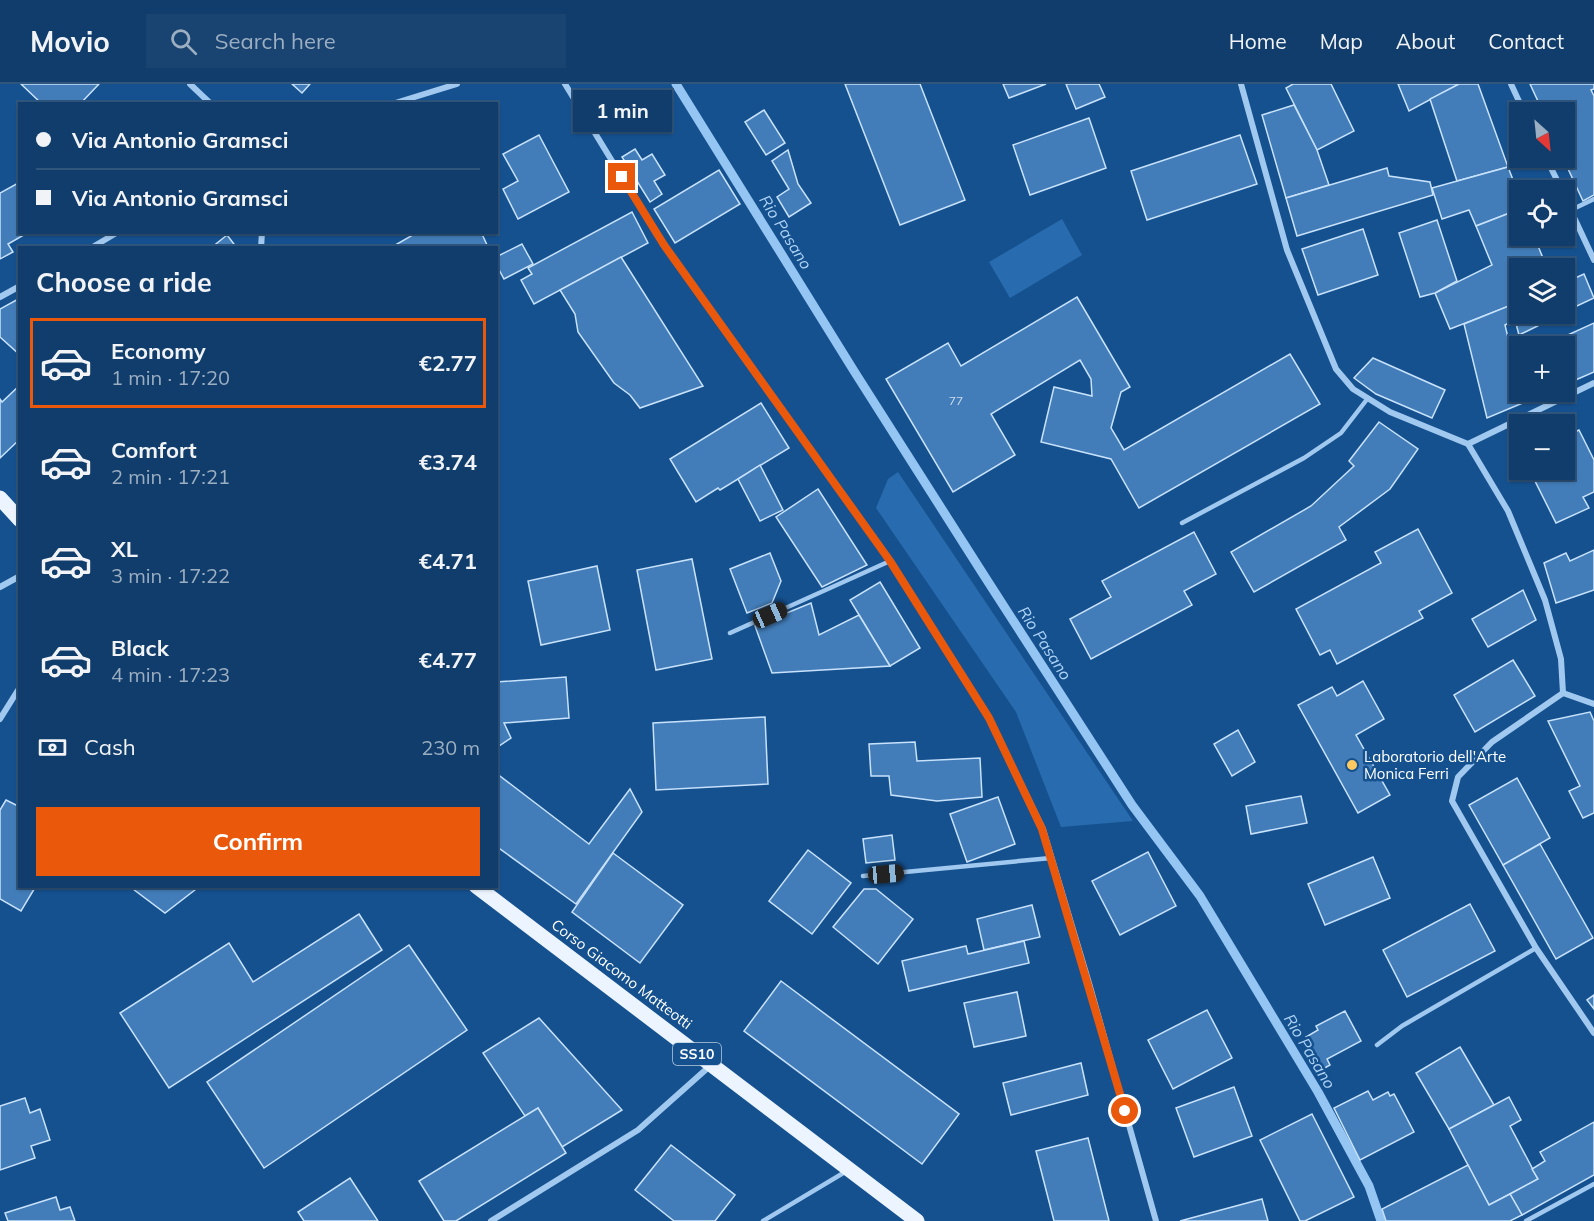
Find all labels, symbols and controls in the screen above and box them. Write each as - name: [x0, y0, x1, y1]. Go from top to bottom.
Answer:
- search box: [146, 14, 566, 68]
- text: Movio: [30, 24, 110, 59]
- icon: search: [167, 25, 200, 58]
- text: Search here: [215, 27, 336, 55]
- text: Home: [1229, 28, 1287, 54]
- text: Map: [1320, 28, 1363, 54]
- text: About: [1396, 28, 1455, 54]
- text: Contact: [1488, 28, 1564, 54]
- callout: 1 min: [572, 90, 672, 132]
- text: 1 min: [596, 98, 649, 123]
- north arrow: [1509, 102, 1575, 168]
- map controls: [1509, 102, 1575, 480]
- text: Via Antonio Gramsci: [72, 126, 288, 154]
- route end: [608, 163, 635, 190]
- button: locate: [1509, 180, 1575, 246]
- text: Via Antonio Gramsci: [72, 184, 288, 212]
- water label: Rio Pasano: [755, 191, 817, 273]
- button: layers: [1509, 258, 1575, 324]
- text: Choose a ride: [36, 265, 212, 299]
- icon: car: [39, 336, 93, 390]
- button: +: [1509, 336, 1575, 402]
- text: Economy: [111, 337, 206, 365]
- text: €2.77: [419, 349, 477, 377]
- text: 1 min · 17:20: [111, 365, 230, 390]
- house number: 77: [949, 393, 963, 408]
- button: −: [1509, 414, 1575, 480]
- icon: car: [39, 435, 93, 489]
- text: Comfort: [111, 436, 197, 464]
- text: €3.74: [419, 448, 477, 476]
- text: 2 min · 17:21: [111, 464, 230, 489]
- icon: car: [39, 534, 93, 588]
- text: XL: [111, 535, 138, 563]
- text: €4.71: [419, 547, 477, 575]
- text: 3 min · 17:22: [111, 563, 230, 588]
- car: [750, 599, 790, 631]
- water label: Rio Pasano: [1014, 602, 1076, 684]
- icon: car: [39, 633, 93, 687]
- text: Black: [111, 634, 169, 662]
- text: €4.77: [419, 646, 477, 674]
- text: 4 min · 17:23: [111, 662, 230, 687]
- icon: cash: [36, 731, 69, 764]
- text: Cash: [84, 733, 136, 761]
- text: 230 m: [421, 735, 480, 760]
- place label: Laboratorio dell'Arte Monica Ferri: [1364, 747, 1506, 783]
- marker: Laboratorio dell'Arte Monica Ferri: [1345, 758, 1359, 772]
- button: Confirm: [36, 807, 480, 876]
- car: [867, 863, 905, 885]
- street label: Corso Giacomo Matteotti: [548, 915, 696, 1033]
- water label: Rio Pasano: [1280, 1010, 1340, 1092]
- road number: SS10: [673, 1043, 721, 1065]
- route start: [1111, 1097, 1138, 1124]

